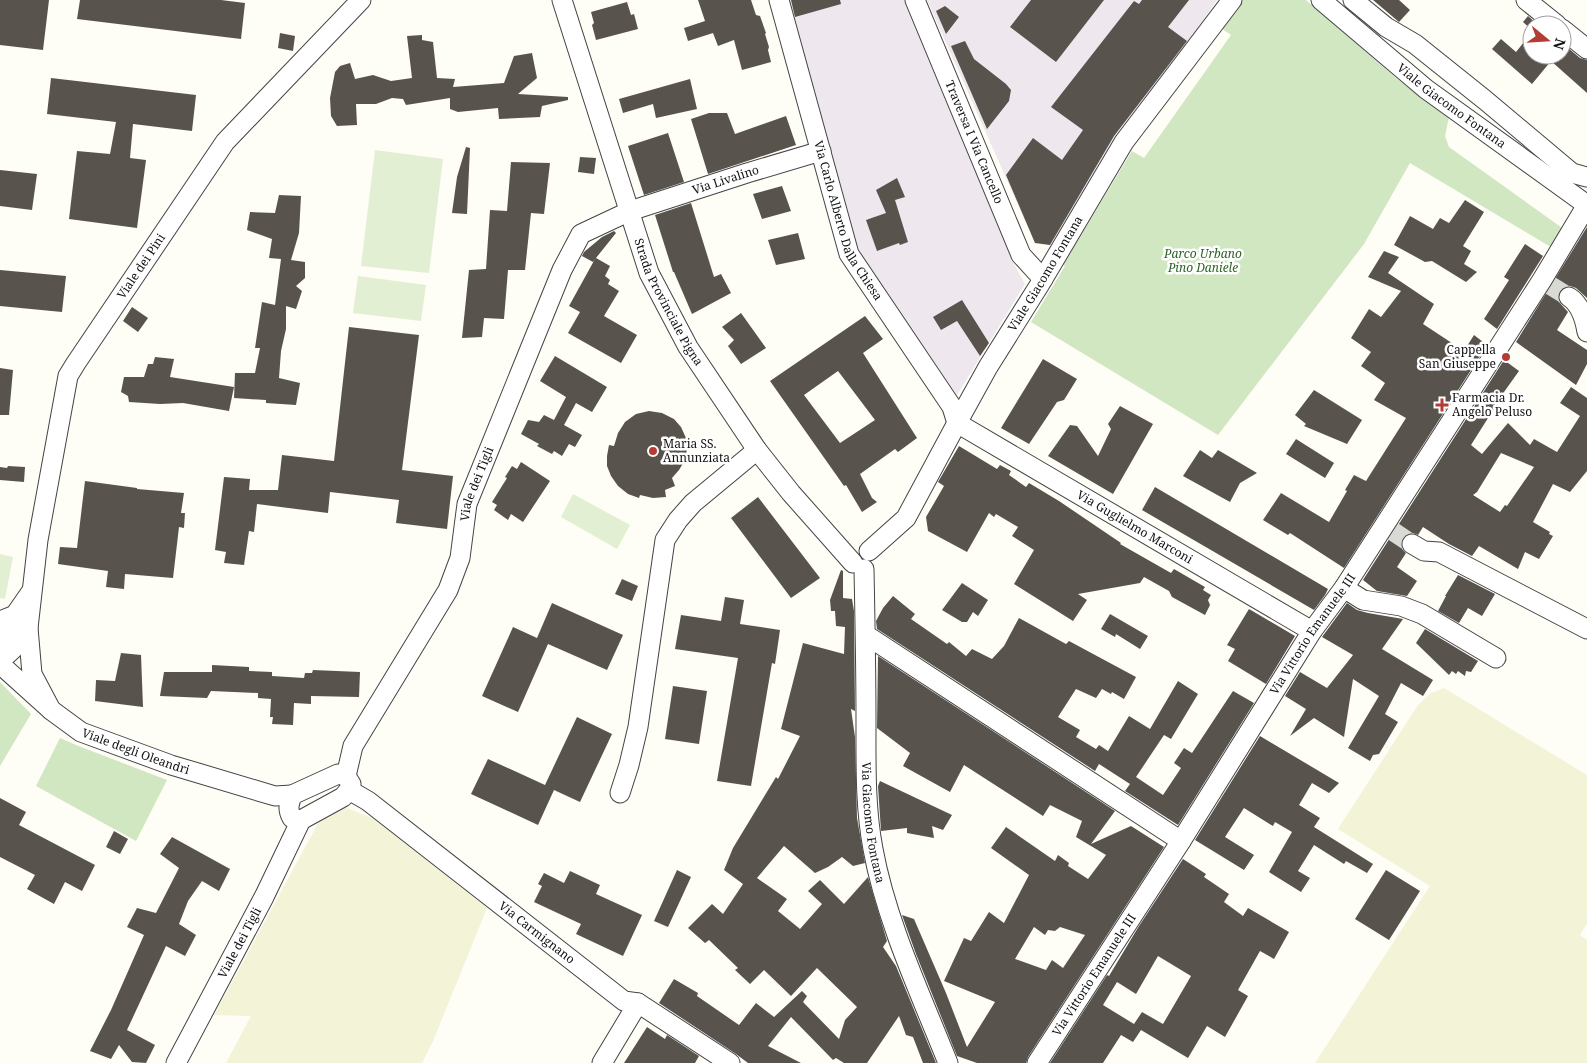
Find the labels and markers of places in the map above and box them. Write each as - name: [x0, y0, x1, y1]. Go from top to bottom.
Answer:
- place label: Cappella San Giuseppe: [1419, 341, 1496, 372]
- marker: Cappella San Giuseppe: [1500, 351, 1512, 363]
- place label: Farmacia Dr. Angelo Peluso: [1452, 389, 1532, 420]
- marker: Farmacia Dr. Angelo Peluso: [1436, 399, 1448, 411]
- place label: Maria SS. Annunziata: [663, 435, 730, 466]
- marker: Maria SS. Annunziata: [647, 445, 659, 457]

